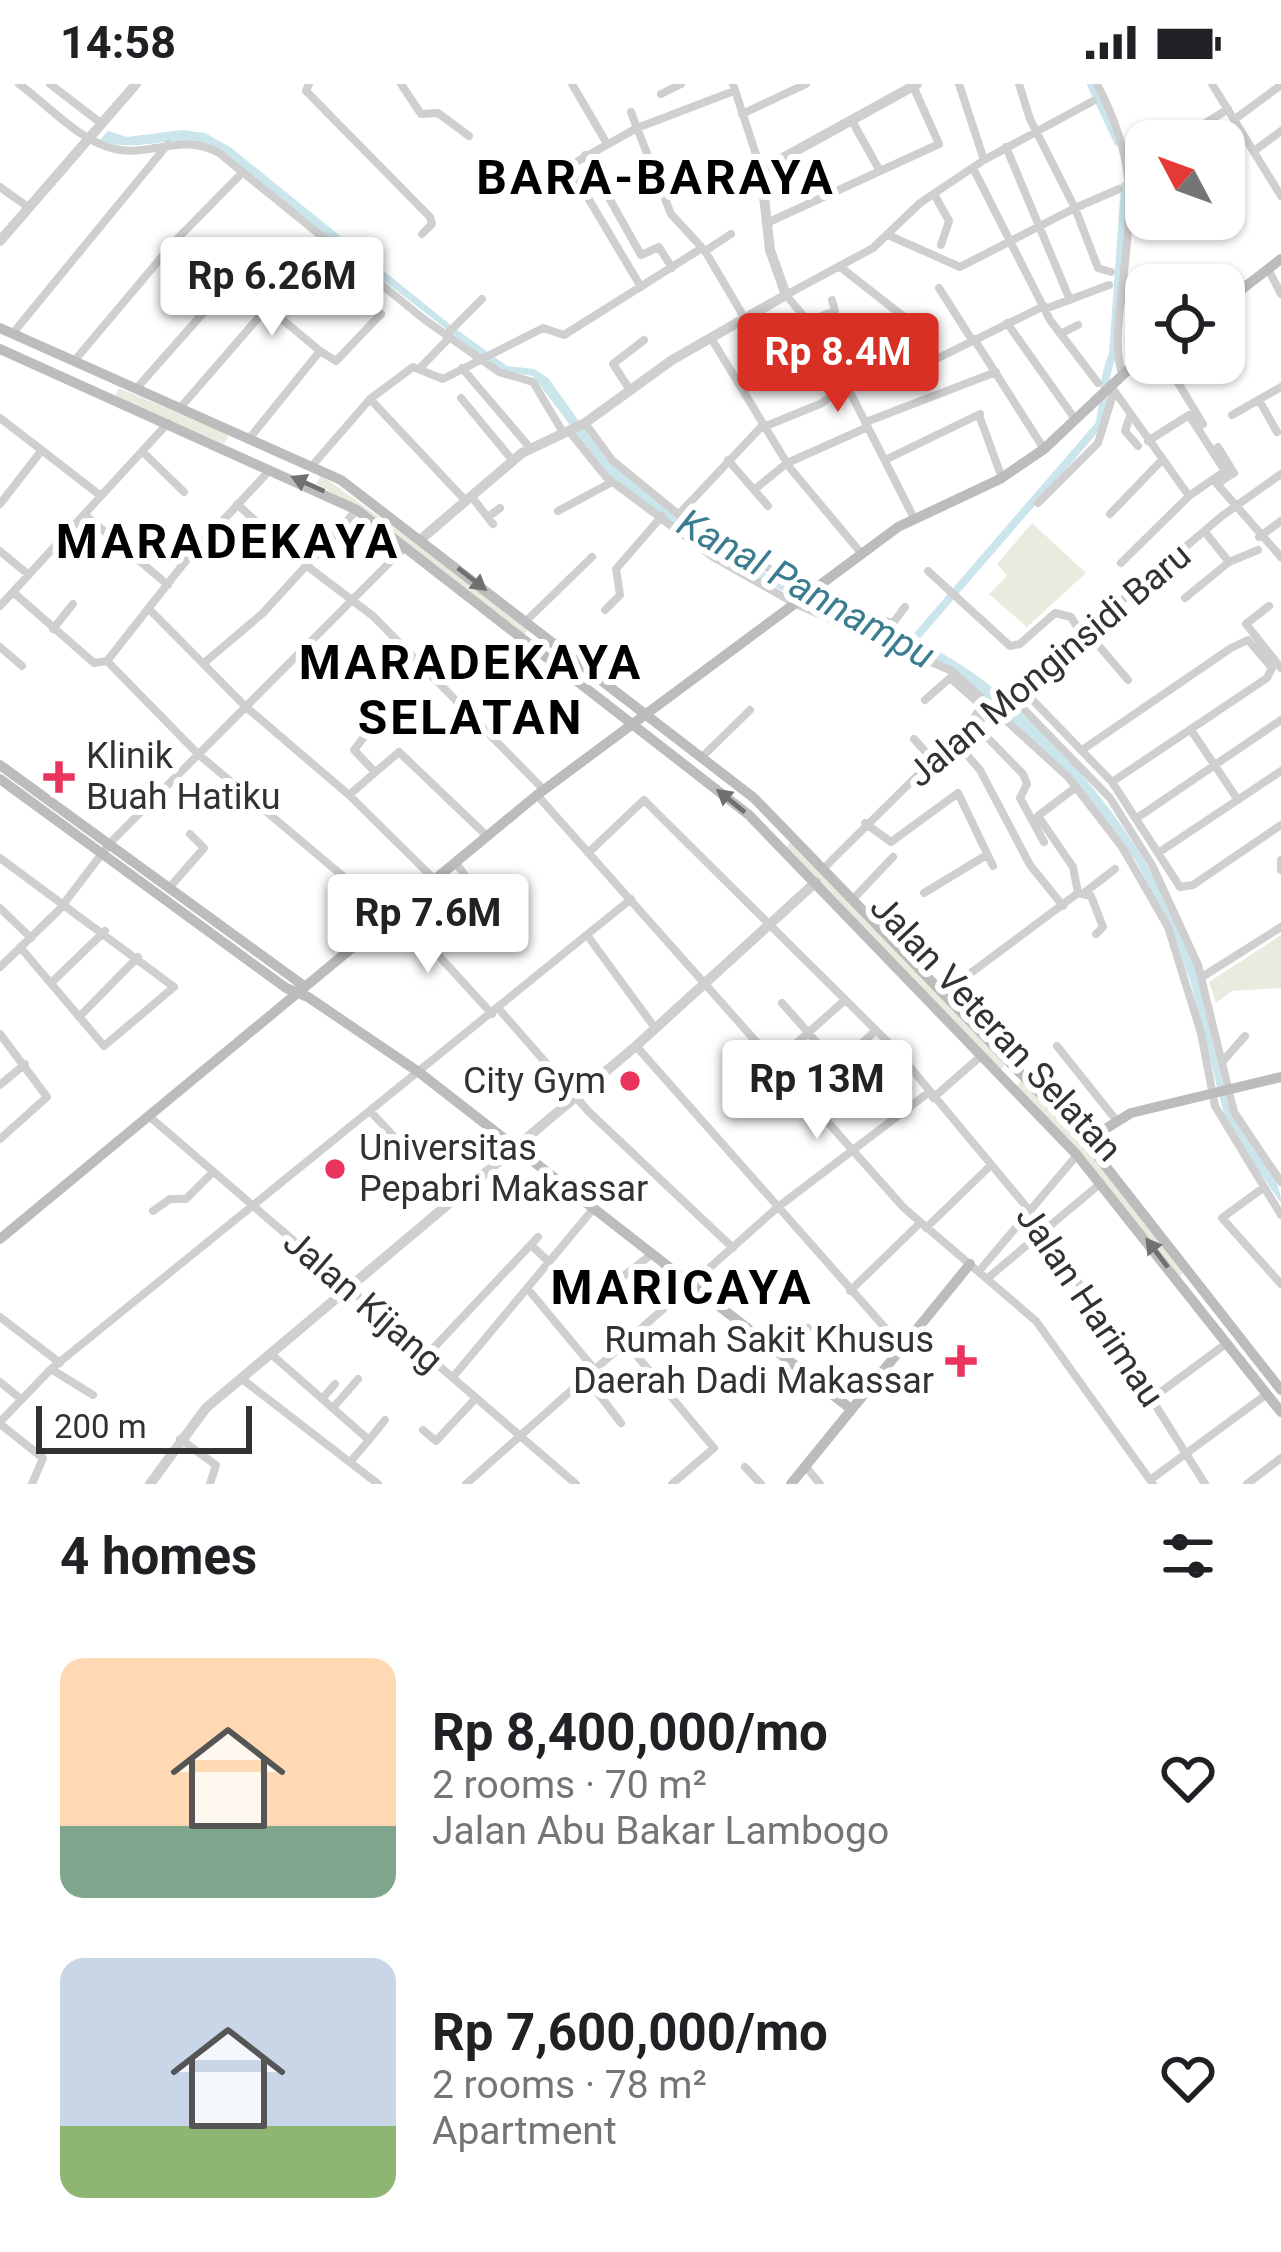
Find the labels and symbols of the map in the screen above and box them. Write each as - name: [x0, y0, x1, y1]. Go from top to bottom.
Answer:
- north arrow: [1125, 120, 1245, 240]
- district label: BARA-BARAYA: [476, 149, 836, 206]
- pin: Rp 6.26M: [148, 237, 396, 339]
- pin: Rp 8.4M: [727, 313, 949, 415]
- one-way arrow: [290, 473, 325, 493]
- water label: Kanal Pannampu: [670, 499, 942, 679]
- district label: MARADEKAYA: [56, 513, 400, 570]
- street label: Jalan Monginsidi Baru: [899, 534, 1199, 796]
- one-way arrow: [456, 566, 487, 591]
- district label: MARADEKAYA SELATAN: [299, 634, 643, 746]
- place label: Klinik Buah Hatiku: [86, 735, 281, 818]
- marker: Klinik Buah Hatiku: [43, 761, 75, 793]
- one-way arrow: [716, 788, 746, 814]
- pin: Rp 7.6M: [317, 874, 539, 976]
- street label: Jalan Veteran Selatan: [862, 886, 1130, 1170]
- pin: Rp 13M: [719, 1040, 915, 1142]
- place label: City Gym: [463, 1060, 606, 1102]
- marker: City Gym: [617, 1068, 643, 1094]
- place label: Universitas Pepabri Makassar: [359, 1127, 648, 1210]
- marker: Universitas Pepabri Makassar: [322, 1156, 348, 1182]
- street label: Jalan Harimau: [1007, 1197, 1173, 1415]
- street label: Jalan Kijang: [275, 1221, 451, 1381]
- one-way arrow: [1145, 1238, 1170, 1269]
- district label: MARICAYA: [551, 1259, 813, 1316]
- place label: Rumah Sakit Khusus Daerah Dadi Makassar: [573, 1319, 934, 1402]
- marker: Rumah Sakit Khusus Daerah Dadi Makassar: [945, 1345, 977, 1377]
- scale bar: [36, 1400, 252, 1453]

